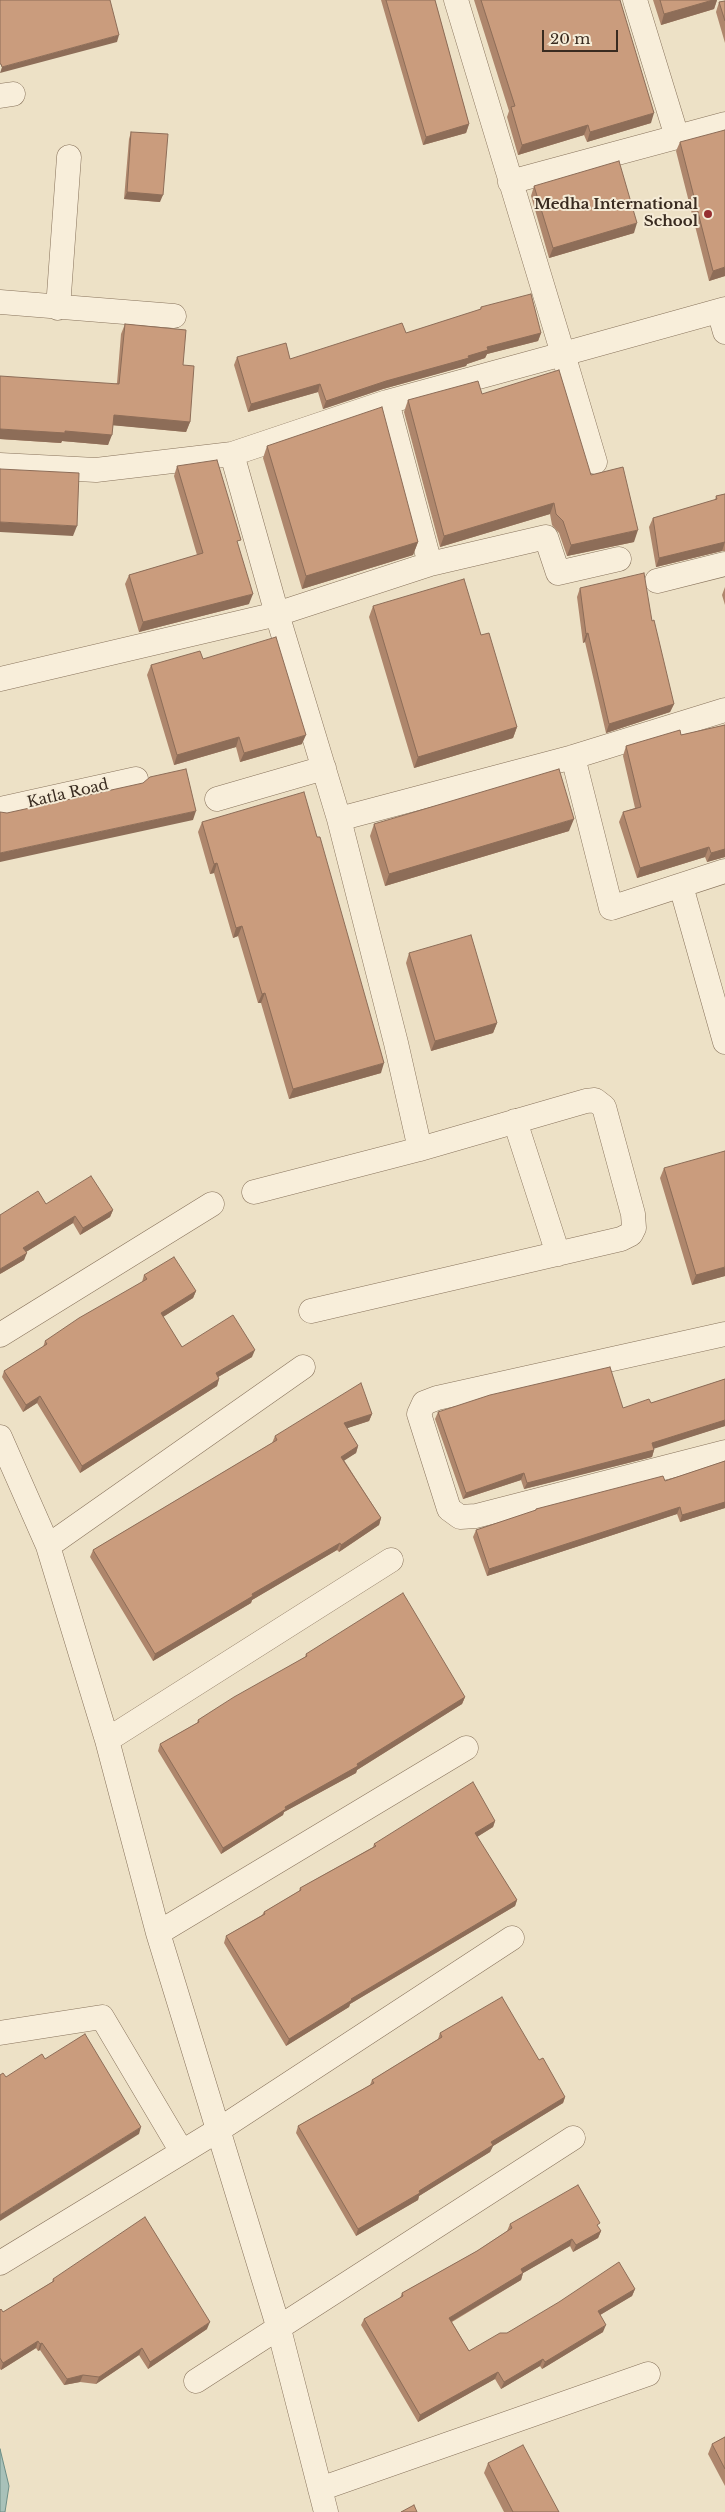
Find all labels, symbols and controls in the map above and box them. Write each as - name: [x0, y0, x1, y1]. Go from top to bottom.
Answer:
- scale bar: [545, 20, 621, 52]
- text: 20 m: [550, 29, 590, 48]
- place label: Medha International School: [534, 196, 698, 231]
- marker: Medha International School: [702, 208, 714, 220]
- street label: Katla Road: [26, 776, 110, 812]

